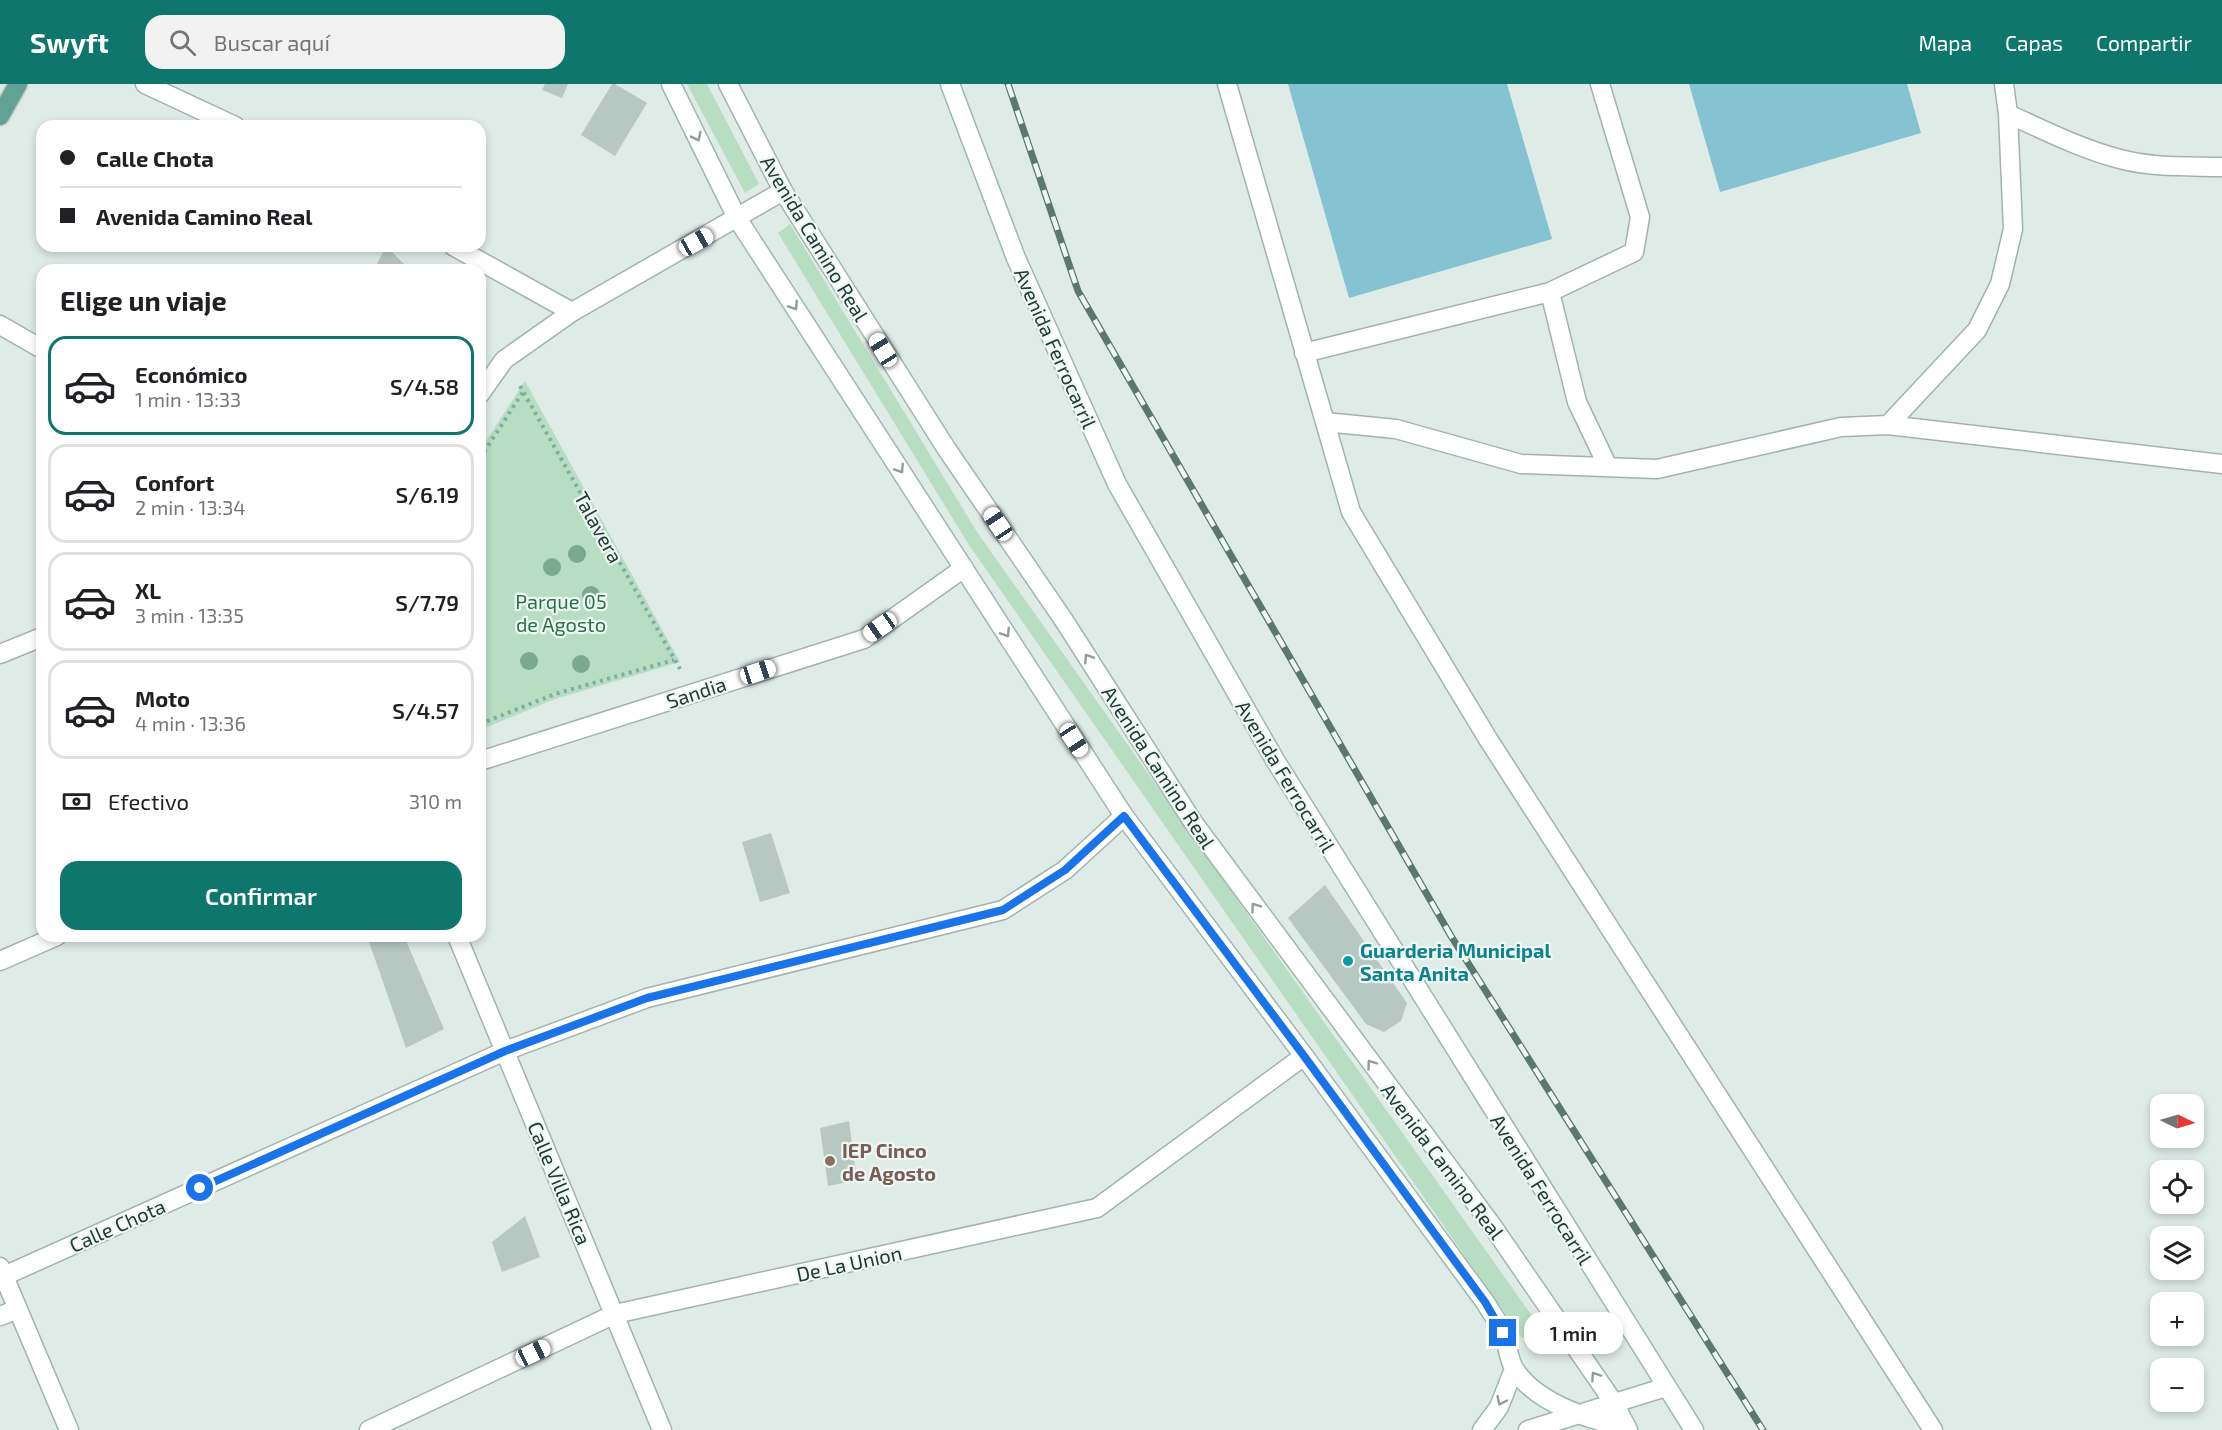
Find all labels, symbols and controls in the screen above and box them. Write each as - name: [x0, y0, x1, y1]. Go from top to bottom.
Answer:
- search box: [145, 15, 565, 69]
- text: Swyft: [30, 25, 109, 59]
- icon: search: [166, 26, 199, 59]
- text: Buscar aquí: [214, 29, 330, 55]
- text: Mapa: [1918, 30, 1972, 55]
- text: Capas: [2005, 30, 2063, 55]
- text: Compartir: [2096, 30, 2192, 55]
- one-way arrow: [690, 130, 702, 141]
- text: Calle Chota: [96, 145, 214, 171]
- street label: Avenida Camino Real: [756, 151, 874, 325]
- text: Avenida Camino Real: [96, 203, 312, 229]
- car: [676, 225, 716, 259]
- street label: Avenida Ferrocarril: [1010, 264, 1102, 432]
- text: Elige un viaje: [60, 284, 227, 316]
- one-way arrow: [786, 299, 797, 310]
- car: [866, 330, 900, 370]
- icon: car: [63, 359, 117, 413]
- text: Económico: [135, 361, 247, 387]
- text: S/4.58: [390, 373, 459, 399]
- text: 1 min · 13:33: [135, 387, 241, 411]
- one-way arrow: [892, 463, 904, 473]
- icon: car: [63, 467, 117, 521]
- text: Confort: [135, 469, 214, 495]
- text: S/6.19: [396, 481, 459, 507]
- street label: Talavera: [570, 487, 628, 567]
- text: 2 min · 13:34: [135, 495, 246, 519]
- car: [980, 504, 1016, 544]
- icon: car: [63, 575, 117, 629]
- text: XL: [135, 577, 161, 603]
- text: S/7.79: [395, 589, 459, 615]
- park label: Parque 05 de Agosto: [515, 589, 607, 636]
- text: 3 min · 13:35: [135, 603, 244, 627]
- car: [860, 609, 900, 645]
- one-way arrow: [998, 627, 1010, 637]
- one-way arrow: [1083, 654, 1095, 664]
- car: [738, 658, 778, 686]
- street label: Sandia: [663, 671, 729, 713]
- street label: Avenida Camino Real: [1097, 681, 1221, 853]
- icon: car: [63, 683, 117, 737]
- text: Moto: [135, 685, 190, 711]
- street label: Avenida Ferrocarril: [1231, 696, 1341, 856]
- text: S/4.57: [392, 697, 459, 723]
- text: 4 min · 13:36: [135, 711, 246, 735]
- car: [1057, 720, 1091, 760]
- icon: cash: [60, 785, 93, 818]
- text: Efectivo: [108, 788, 189, 814]
- text: 310 m: [409, 789, 462, 813]
- button: Confirmar: [60, 861, 462, 930]
- one-way arrow: [1251, 902, 1262, 913]
- place label: Guarderia Municipal Santa Anita: [1360, 938, 1551, 985]
- marker: Guarderia Municipal Santa Anita: [1341, 954, 1355, 968]
- one-way arrow: [1367, 1059, 1378, 1070]
- street label: Avenida Camino Real: [1377, 1078, 1509, 1244]
- north arrow: [2150, 1094, 2204, 1148]
- map controls: [2150, 1094, 2204, 1412]
- street label: Avenida Ferrocarril: [1486, 1109, 1598, 1269]
- street label: Calle Villa Rica: [523, 1118, 597, 1248]
- place label: IEP Cinco de Agosto: [842, 1138, 936, 1185]
- marker: IEP Cinco de Agosto: [823, 1154, 837, 1168]
- button: locate: [2150, 1160, 2204, 1214]
- route start: [186, 1174, 213, 1201]
- street label: Calle Chota: [65, 1193, 169, 1257]
- button: layers: [2150, 1226, 2204, 1280]
- street label: De La Union: [794, 1240, 904, 1286]
- button: +: [2150, 1292, 2204, 1346]
- callout: 1 min: [1524, 1312, 1623, 1354]
- route end: [1489, 1319, 1516, 1346]
- text: 1 min: [1550, 1321, 1597, 1345]
- car: [513, 1337, 553, 1369]
- button: −: [2150, 1358, 2204, 1412]
- one-way arrow: [1591, 1371, 1602, 1382]
- one-way arrow: [1496, 1394, 1508, 1405]

